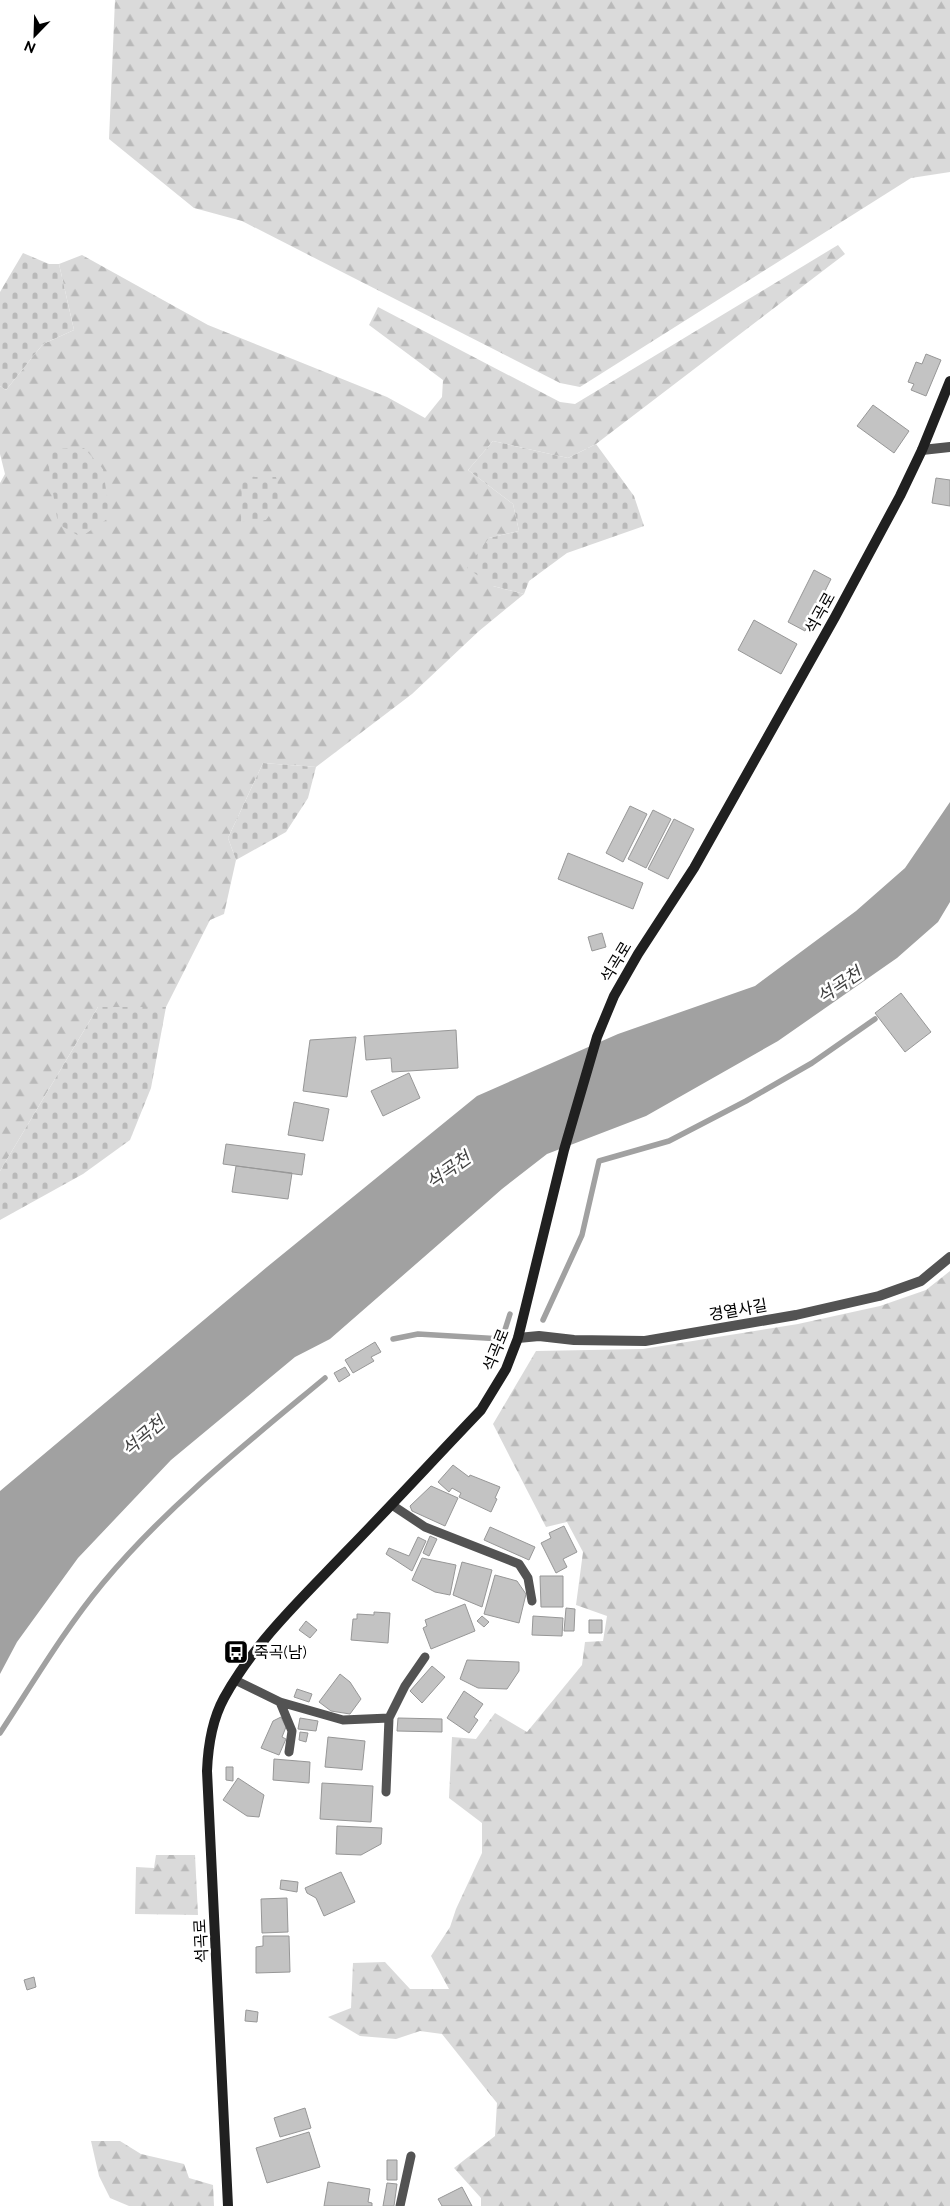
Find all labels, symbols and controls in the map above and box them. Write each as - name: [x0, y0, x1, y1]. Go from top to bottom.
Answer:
- north arrow: [10, 10, 60, 60]
- text: N: [22, 38, 38, 56]
- street label: 석곡로: [801, 589, 839, 637]
- street label: 석곡로: [596, 938, 636, 986]
- water label: 석곡천: [813, 961, 867, 1008]
- water label: 석곡천: [422, 1146, 476, 1193]
- street label: 경열사길: [707, 1296, 769, 1324]
- street label: 석곡로: [479, 1326, 513, 1374]
- water label: 석곡천: [117, 1410, 171, 1460]
- bus stop icon: 죽곡(남): [223, 1639, 249, 1665]
- place label: 죽곡(남): [254, 1643, 307, 1662]
- street label: 석곡로: [190, 1918, 212, 1964]

